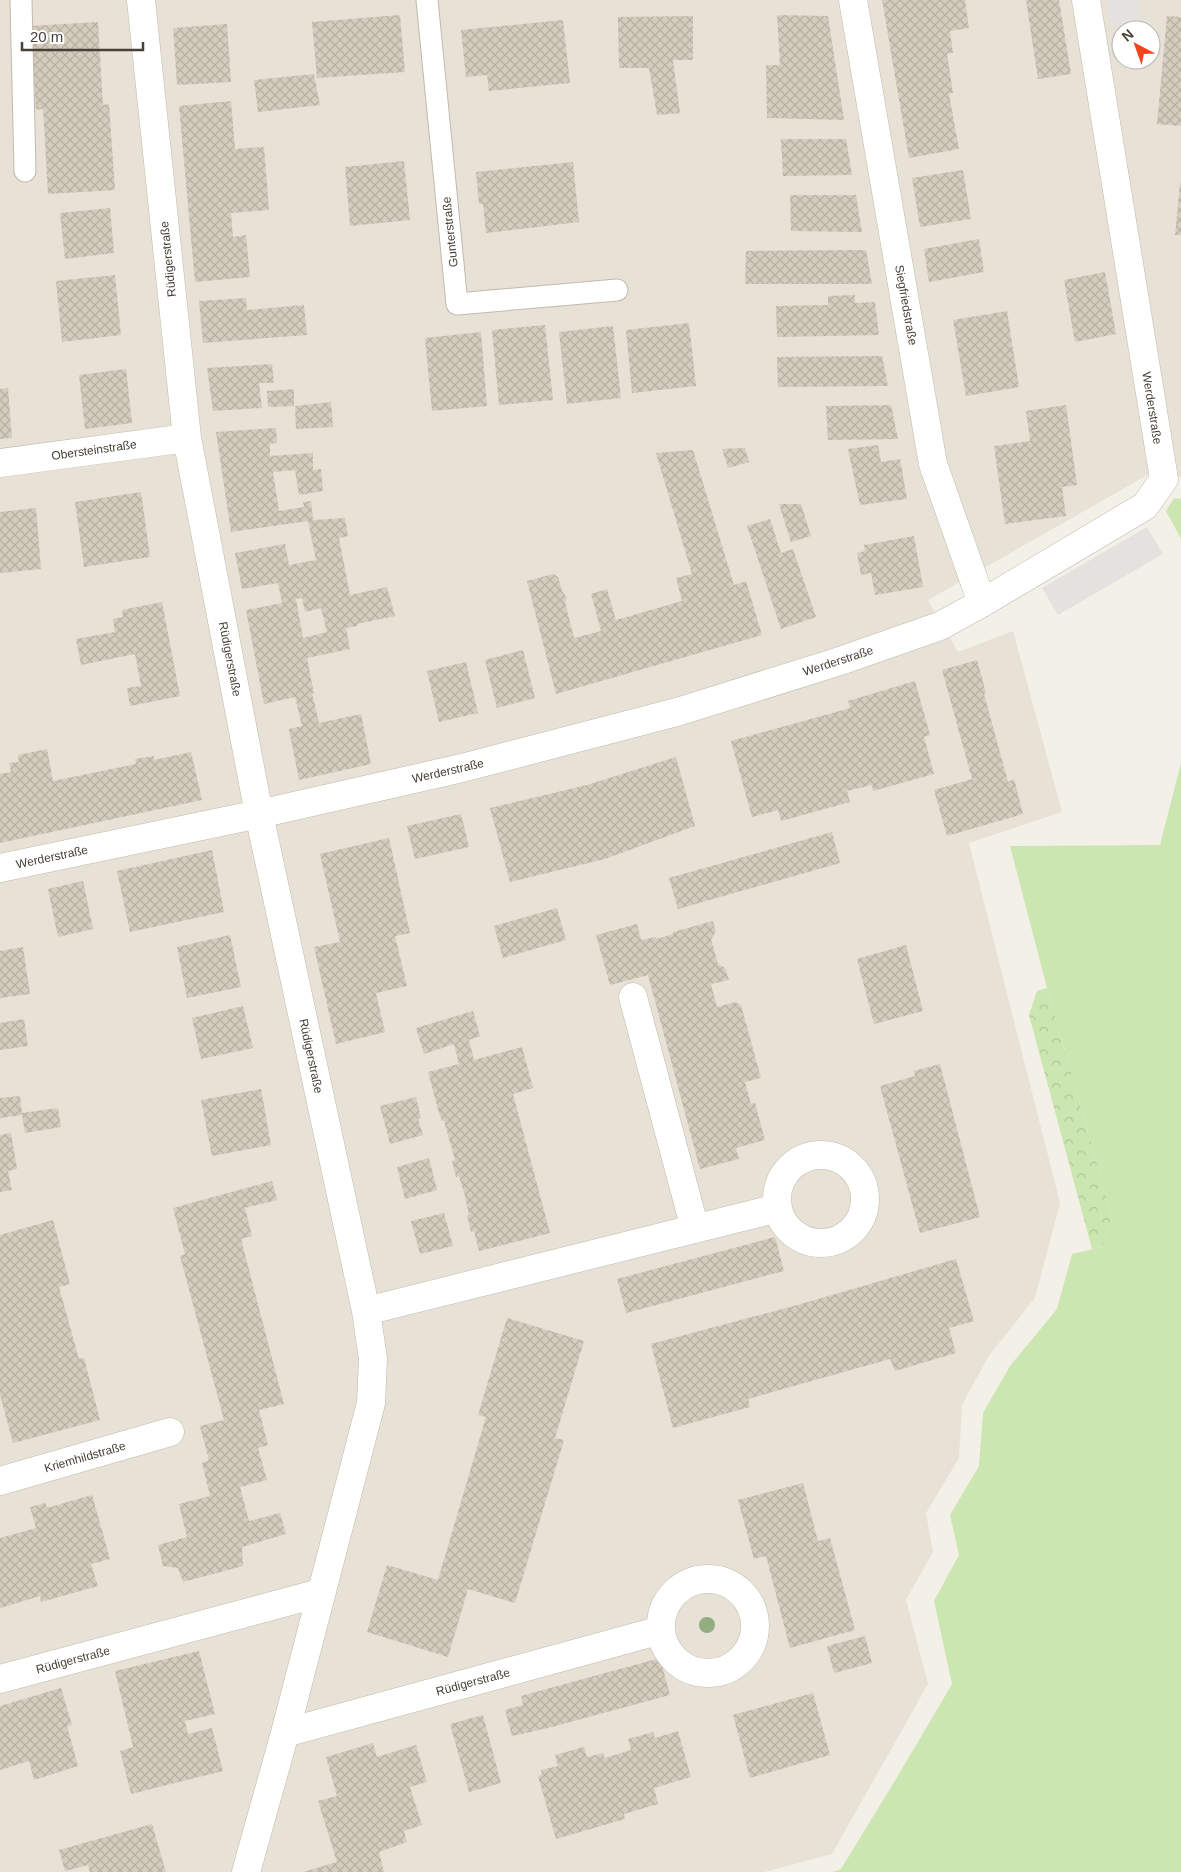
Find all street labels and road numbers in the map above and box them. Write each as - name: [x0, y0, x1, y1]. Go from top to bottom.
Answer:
- street label: Gunterstraße: [439, 196, 461, 268]
- street label: Rüdigerstraße: [157, 220, 179, 298]
- street label: Siegfriedstraße: [892, 264, 920, 347]
- street label: Werderstraße: [1139, 371, 1165, 446]
- street label: Obersteinstraße: [50, 437, 138, 463]
- street label: Rüdigerstraße: [216, 620, 244, 698]
- street label: Werderstraße: [801, 643, 875, 679]
- street label: Werderstraße: [411, 756, 486, 786]
- street label: Werderstraße: [15, 842, 90, 871]
- street label: Rüdigerstraße: [296, 1017, 326, 1095]
- street label: Kriemhildstraße: [43, 1439, 128, 1475]
- street label: Rüdigerstraße: [34, 1643, 112, 1677]
- street label: Rüdigerstraße: [434, 1665, 512, 1699]

